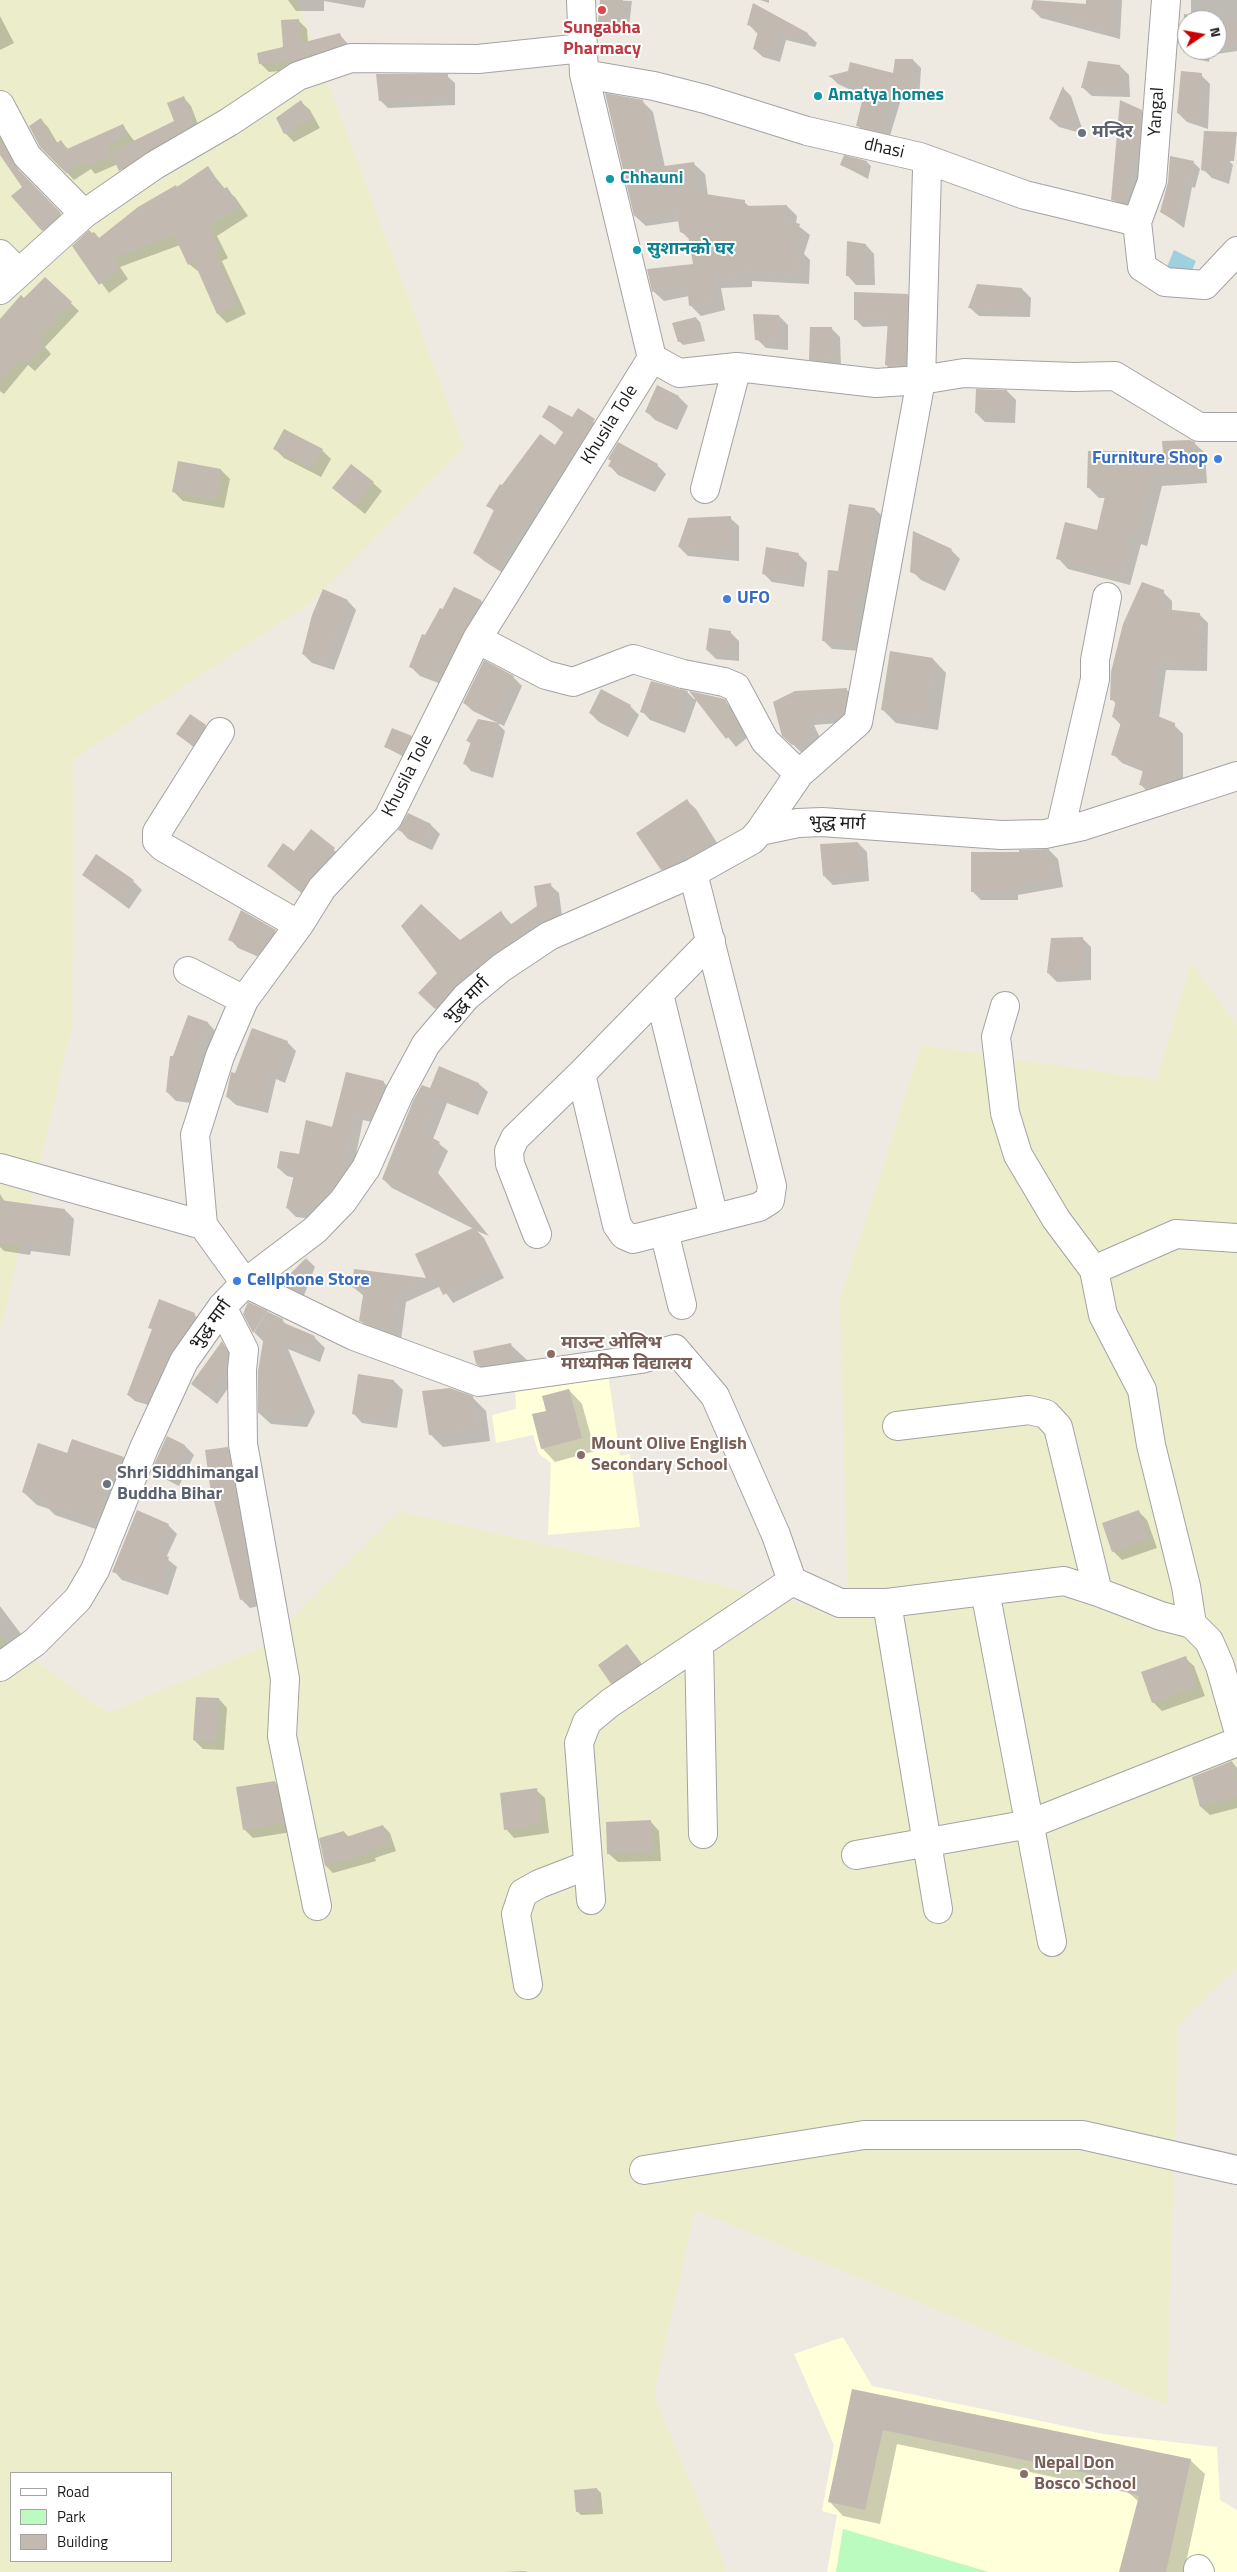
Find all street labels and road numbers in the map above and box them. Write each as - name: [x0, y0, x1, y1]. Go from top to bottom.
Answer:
- street label: Yangal: [1144, 86, 1170, 138]
- street label: dhasi: [862, 134, 906, 164]
- street label: Khusila Tole: [577, 381, 643, 469]
- street label: Khusila Tole: [378, 731, 438, 821]
- street label: भुद्ध मार्ग: [808, 812, 866, 836]
- street label: भुद्ध मार्ग: [439, 973, 495, 1029]
- street label: भुद्ध मार्ग: [185, 1296, 237, 1354]

